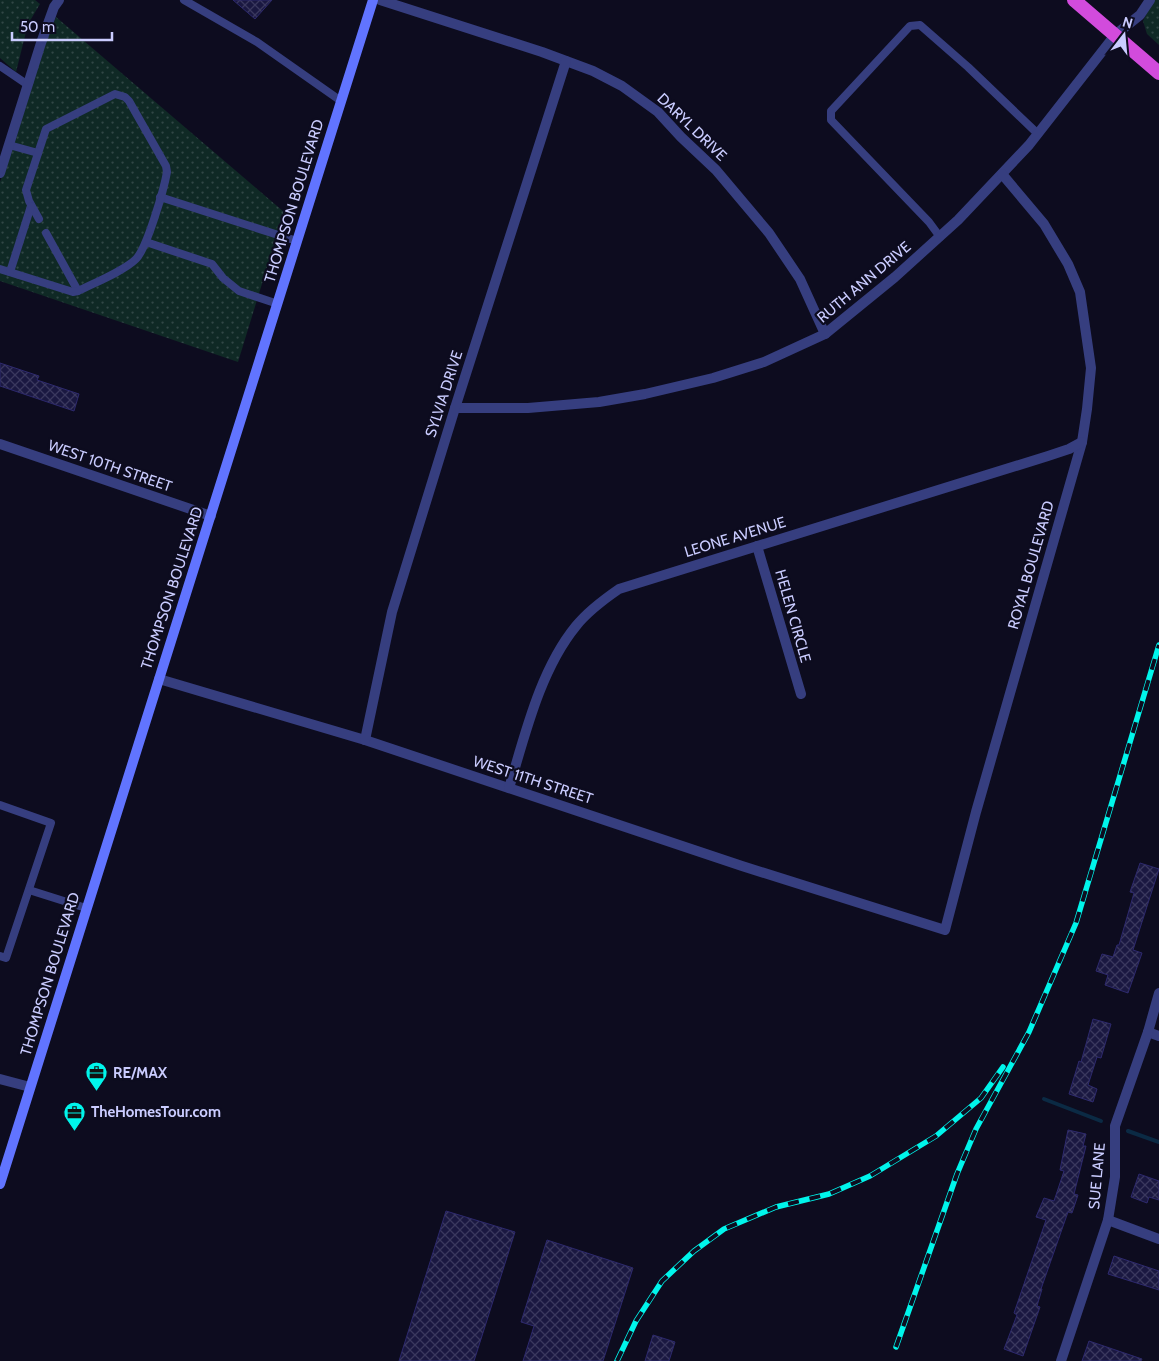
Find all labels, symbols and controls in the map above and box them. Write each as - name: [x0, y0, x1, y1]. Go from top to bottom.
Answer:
- scale bar: [12, 10, 112, 42]
- north arrow: [1099, 10, 1149, 60]
- text: N: [1120, 12, 1135, 33]
- text: 50 m: [20, 18, 55, 36]
- street label: DARYL DRIVE: [654, 89, 730, 165]
- street label: THOMPSON BOULEVARD: [261, 117, 327, 285]
- street label: RUTH ANN DRIVE: [813, 238, 915, 326]
- street label: SYLVIA DRIVE: [422, 348, 466, 440]
- street label: WEST 10TH STREET: [46, 436, 174, 496]
- street label: ROYAL BOULEVARD: [1004, 499, 1058, 631]
- street label: THOMPSON BOULEVARD: [137, 504, 207, 672]
- street label: LEONE AVENUE: [682, 513, 788, 561]
- street label: HELEN CIRCLE: [771, 567, 815, 665]
- street label: WEST 11TH STREET: [471, 752, 595, 808]
- street label: THOMPSON BOULEVARD: [17, 890, 83, 1058]
- office icon: RE/MAX: [85, 1061, 109, 1092]
- place label: RE/MAX: [113, 1064, 168, 1082]
- office icon: TheHomesTour.com: [63, 1100, 87, 1131]
- place label: TheHomesTour.com: [91, 1103, 221, 1121]
- street label: SUE LANE: [1085, 1142, 1109, 1210]

